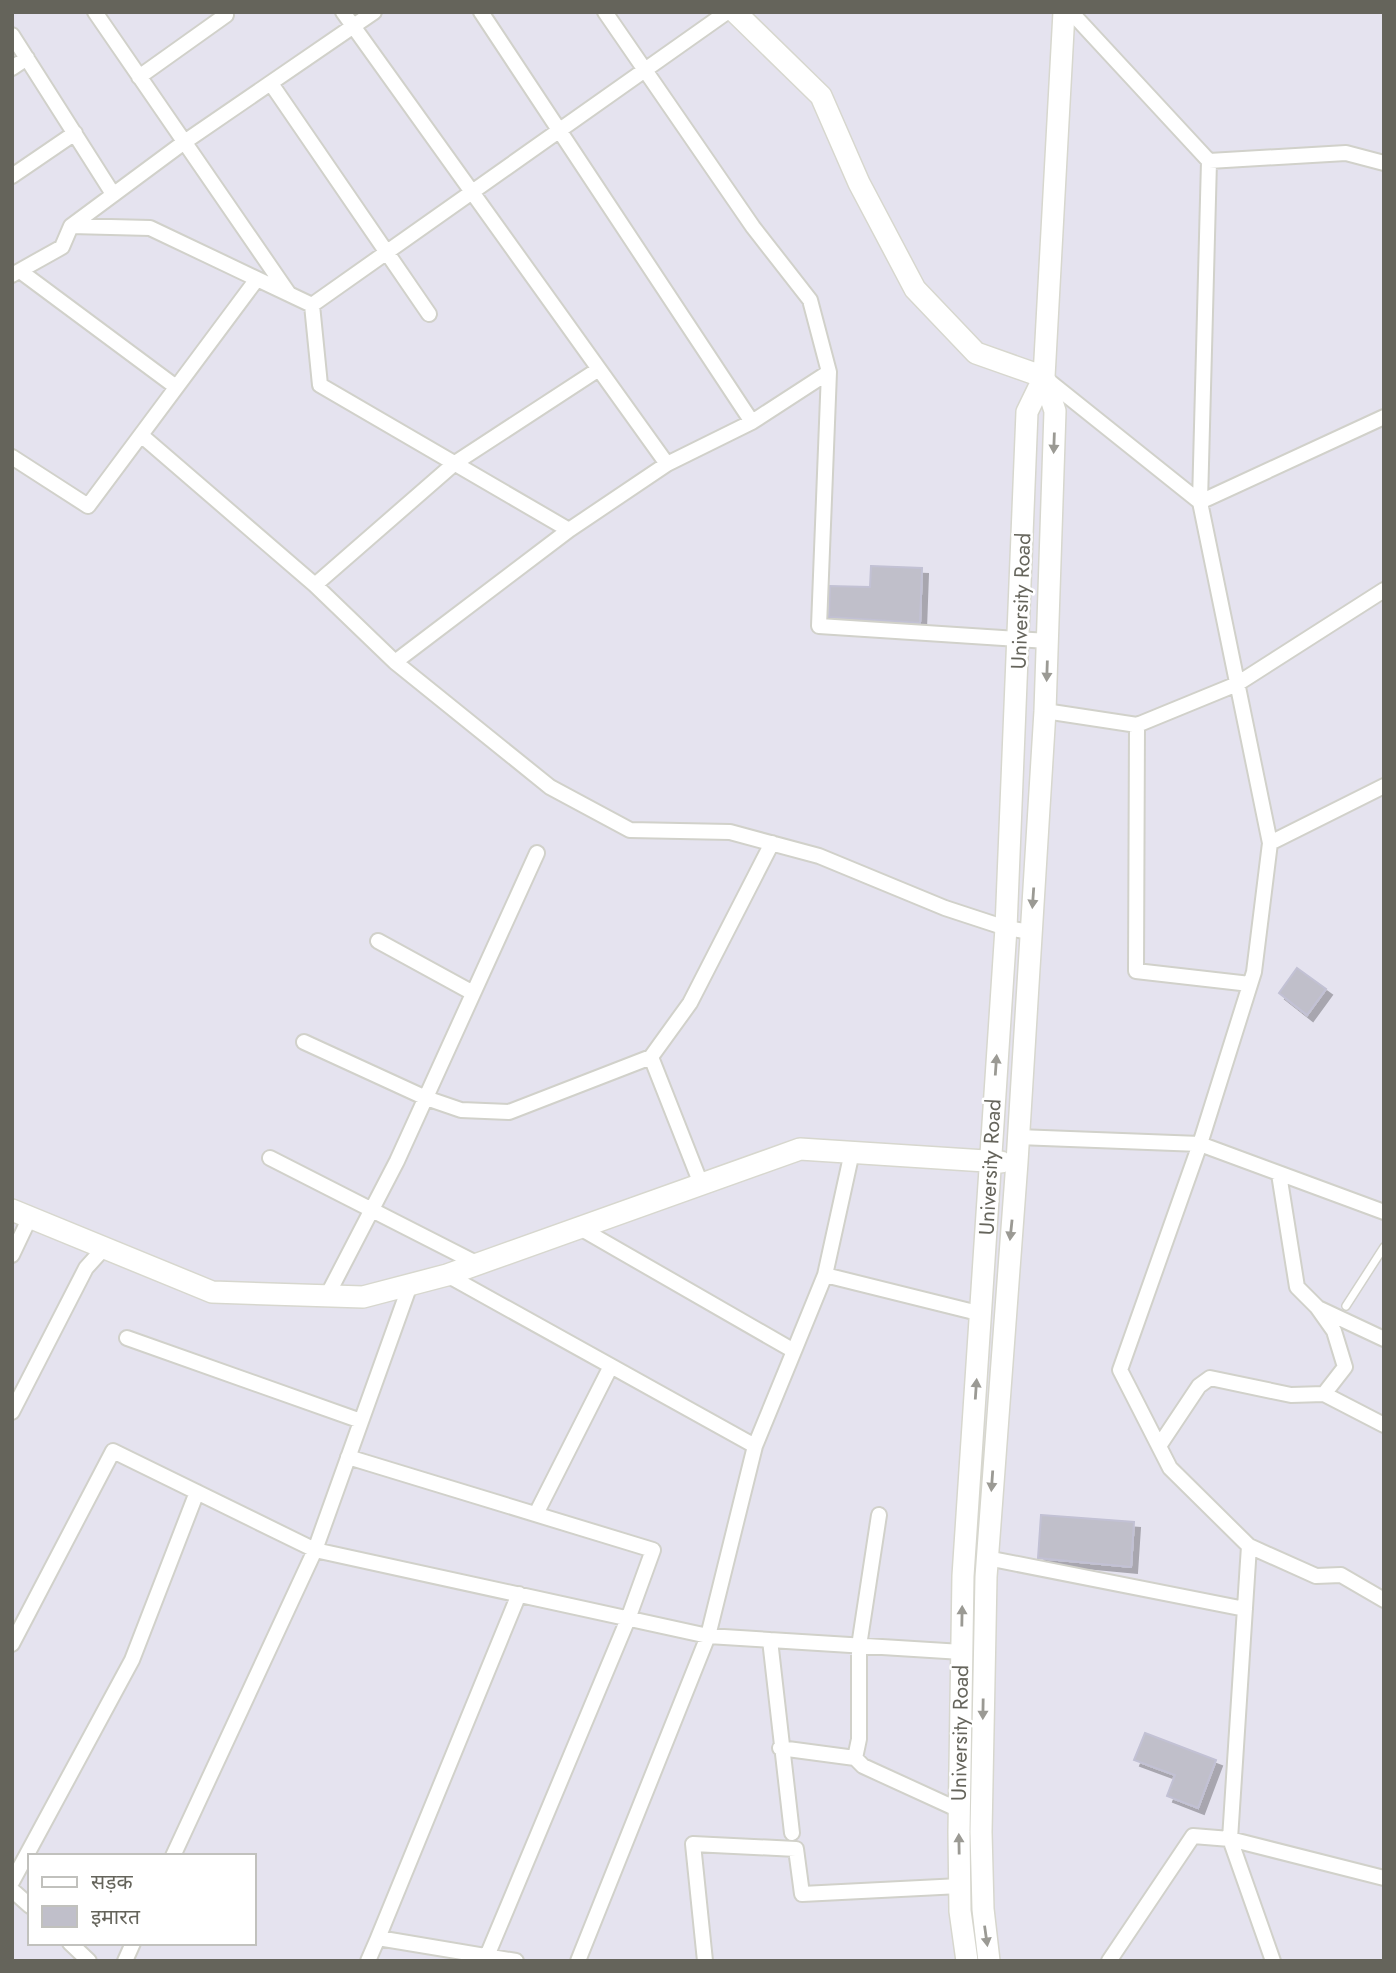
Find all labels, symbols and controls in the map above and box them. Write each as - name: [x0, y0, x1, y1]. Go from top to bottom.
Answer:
- one-way arrow: [1049, 433, 1060, 455]
- street label: University Road: [1004, 532, 1038, 670]
- one-way arrow: [1041, 660, 1052, 682]
- one-way arrow: [1027, 887, 1038, 909]
- one-way arrow: [991, 1053, 1002, 1075]
- street label: University Road: [971, 1098, 1009, 1236]
- one-way arrow: [1005, 1219, 1016, 1241]
- one-way arrow: [971, 1378, 982, 1400]
- one-way arrow: [986, 1471, 997, 1493]
- one-way arrow: [957, 1605, 968, 1627]
- street label: University Road: [944, 1665, 976, 1801]
- one-way arrow: [978, 1698, 989, 1720]
- one-way arrow: [953, 1833, 965, 1855]
- legend: [28, 1854, 256, 1945]
- text: सड़क: [91, 1867, 133, 1897]
- text: इमारत: [91, 1902, 141, 1932]
- one-way arrow: [981, 1925, 992, 1947]

